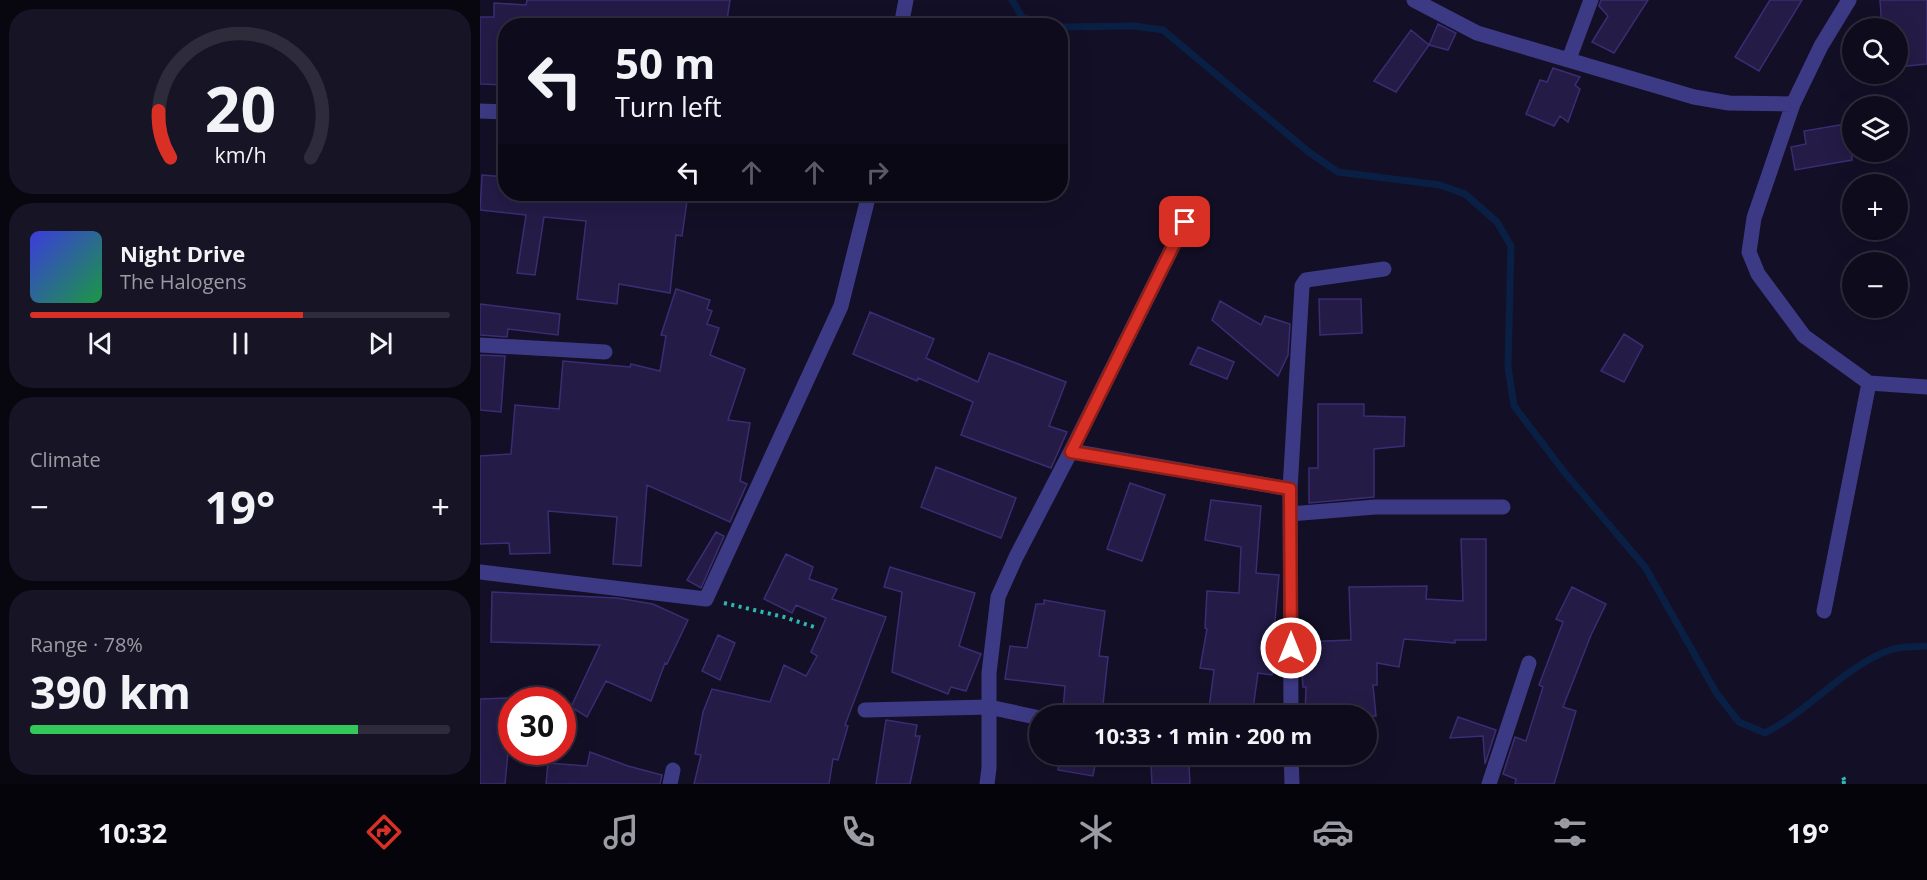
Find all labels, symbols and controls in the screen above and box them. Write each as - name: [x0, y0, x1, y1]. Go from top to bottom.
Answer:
- map controls: [1842, 18, 1908, 318]
- button: search: [1842, 18, 1908, 84]
- text: 50 m: [615, 34, 715, 91]
- icon: left: [516, 42, 594, 120]
- text: 20: [204, 66, 276, 151]
- text: Turn left: [615, 88, 722, 125]
- button: layers: [1842, 96, 1908, 162]
- text: km/h: [214, 141, 266, 170]
- icon: left: [672, 156, 705, 189]
- icon: ahead: [735, 156, 768, 189]
- icon: ahead: [798, 156, 831, 189]
- icon: right: [861, 156, 894, 189]
- button: +: [1842, 174, 1908, 240]
- pin: [1159, 196, 1210, 247]
- icon: arrive: [1168, 205, 1201, 238]
- text: Night Drive: [120, 238, 245, 268]
- button: −: [1842, 252, 1908, 318]
- text: The Halogens: [120, 268, 247, 295]
- icon: previous: [84, 327, 117, 360]
- icon: pause: [224, 327, 257, 360]
- icon: next: [364, 327, 397, 360]
- text: Climate: [30, 446, 101, 473]
- text: 19°: [205, 476, 275, 537]
- text: −: [30, 484, 49, 529]
- text: +: [431, 484, 450, 529]
- position arrow: [1259, 616, 1323, 680]
- text: Range · 78%: [30, 631, 143, 658]
- text: 390 km: [30, 661, 191, 722]
- speed limit sign: 30: [498, 687, 576, 765]
- text: 10:33 · 1 min · 200 m: [1094, 720, 1312, 750]
- icon: directions: [363, 811, 405, 853]
- icon: music: [600, 811, 642, 853]
- icon: phone: [837, 811, 879, 853]
- icon: climate: [1075, 811, 1117, 853]
- icon: car: [1312, 811, 1354, 853]
- icon: filters: [1549, 811, 1591, 853]
- text: 10:32: [98, 814, 167, 851]
- text: 19°: [1787, 814, 1829, 851]

